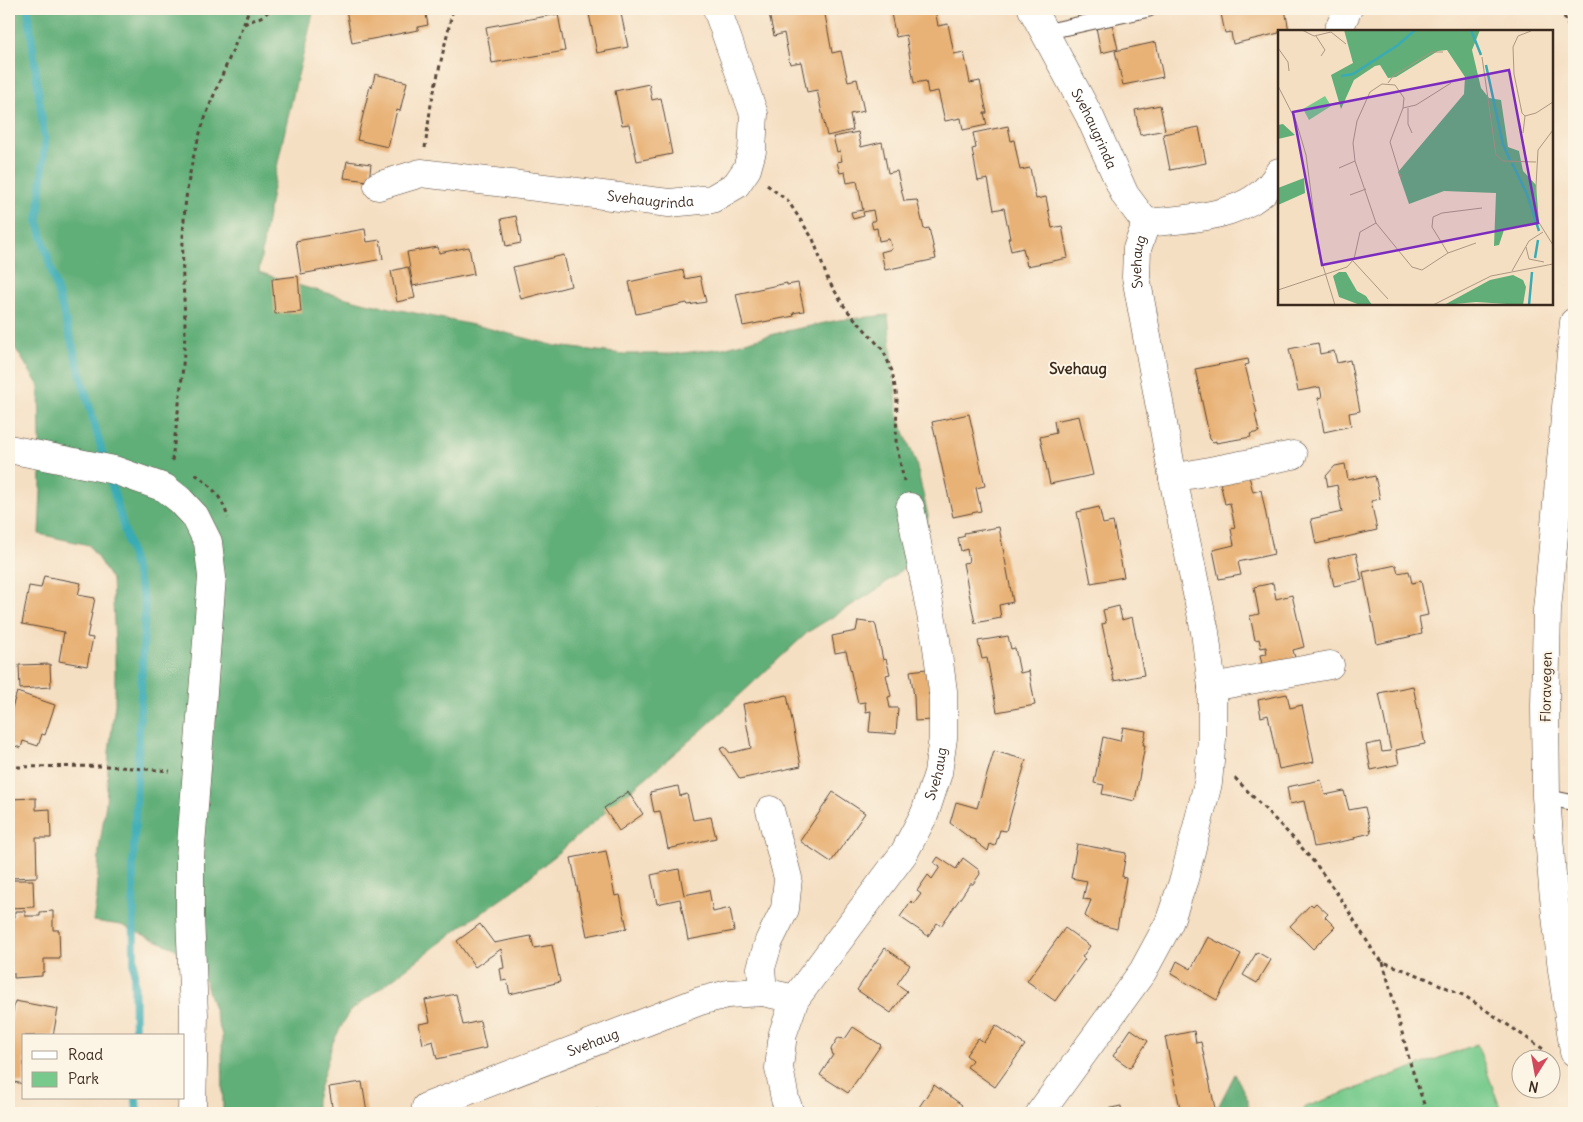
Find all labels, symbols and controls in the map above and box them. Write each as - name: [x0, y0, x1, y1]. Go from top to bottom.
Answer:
- inset map: [1278, 30, 1553, 305]
- street label: Svehaugrinda: [1067, 85, 1121, 172]
- street label: Svehaugrinda: [606, 187, 695, 212]
- street label: Svehaug: [1127, 233, 1150, 290]
- district label: Svehaug: [1049, 359, 1107, 379]
- street label: Floravegen: [1536, 652, 1556, 722]
- street label: Svehaug: [921, 746, 951, 803]
- street label: Svehaug: [565, 1024, 621, 1061]
- legend: [22, 1034, 185, 1100]
- text: Road: [68, 1045, 103, 1064]
- north arrow: [1510, 1050, 1560, 1100]
- text: Park: [68, 1069, 99, 1088]
- text: N: [1527, 1077, 1540, 1097]

